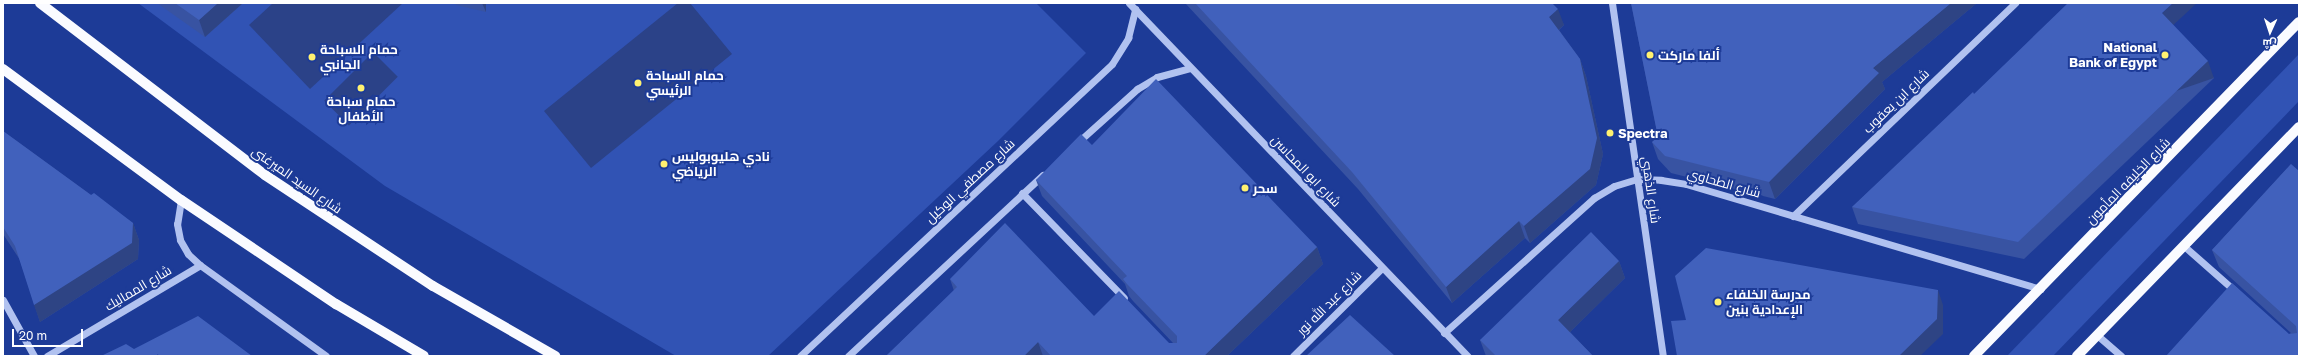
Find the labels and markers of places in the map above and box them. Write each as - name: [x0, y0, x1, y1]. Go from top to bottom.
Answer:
- place label: National Bank of Egypt: [2069, 40, 2157, 71]
- place label: حمام السباحة الجانبي: [320, 42, 398, 73]
- place label: ألفا ماركت: [1658, 47, 1720, 63]
- marker: ألفا ماركت: [1645, 50, 1655, 60]
- marker: National Bank of Egypt: [2160, 50, 2170, 60]
- marker: حمام السباحة الجانبي: [307, 52, 317, 62]
- place label: حمام السباحة الرئيسي: [646, 68, 724, 99]
- marker: حمام السباحة الرئيسي: [633, 78, 643, 88]
- marker: حمام سباحة الأطفال: [356, 83, 366, 93]
- place label: حمام سباحة الأطفال: [326, 94, 396, 125]
- place label: Spectra: [1618, 125, 1667, 141]
- marker: Spectra: [1605, 128, 1615, 138]
- place label: نادي هليوبوليس الرياضي: [672, 149, 770, 180]
- marker: نادي هليوبوليس الرياضي: [659, 159, 669, 169]
- place label: سحر: [1253, 180, 1278, 196]
- marker: سحر: [1240, 183, 1250, 193]
- place label: مدرسة الخلفاء الإعدادية بنين: [1726, 287, 1810, 318]
- marker: مدرسة الخلفاء الإعدادية بنين: [1713, 297, 1723, 307]

